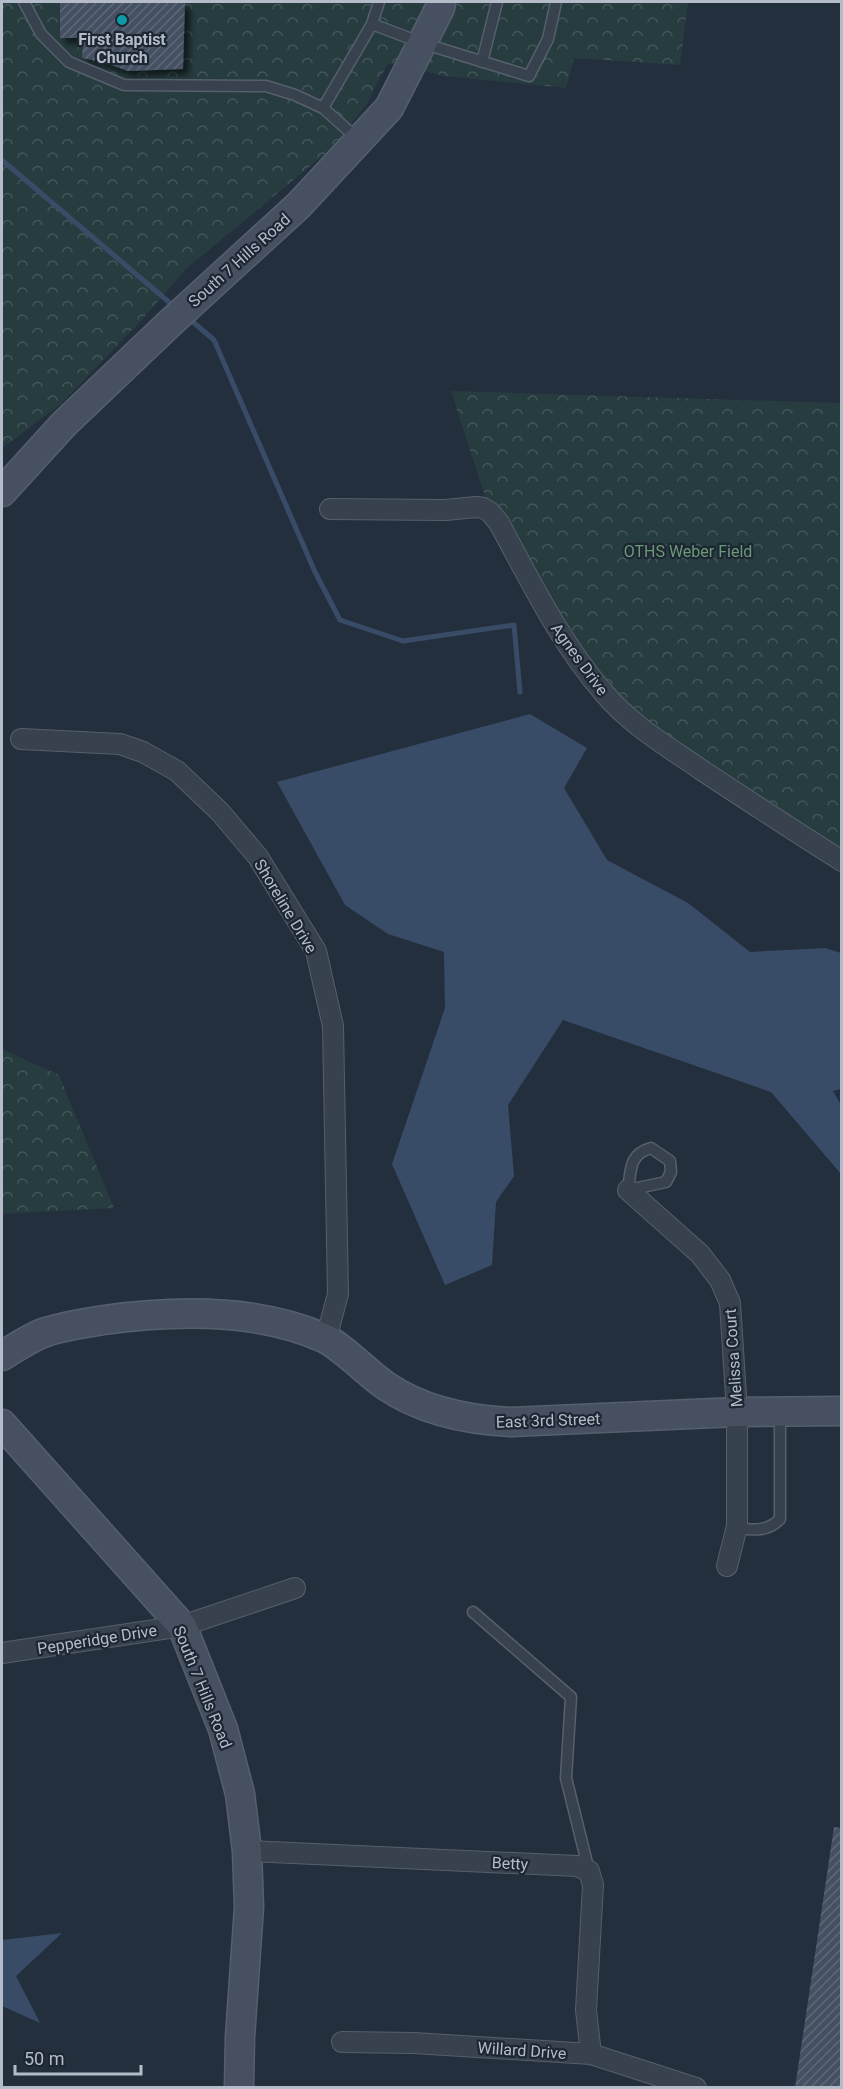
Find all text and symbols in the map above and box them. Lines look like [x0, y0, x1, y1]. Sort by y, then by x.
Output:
marker: First Baptist Church [115, 13, 129, 27]
place label: First Baptist Church [78, 30, 166, 67]
street label: South 7 Hills Road [185, 210, 294, 311]
park label: OTHS Weber Field [624, 542, 752, 561]
street label: Agnes Drive [547, 619, 612, 699]
street label: Shoreline Drive [250, 856, 321, 957]
street label: Melissa Court [721, 1308, 746, 1408]
street label: East 3rd Street [495, 1409, 601, 1432]
street label: Pepperidge Drive [36, 1621, 158, 1658]
street label: South 7 Hills Road [169, 1623, 236, 1751]
street label: Betty [491, 1853, 529, 1874]
scale bar [15, 2038, 141, 2076]
street label: Willard Drive [477, 2038, 567, 2063]
text: 50 m [24, 2048, 64, 2069]

